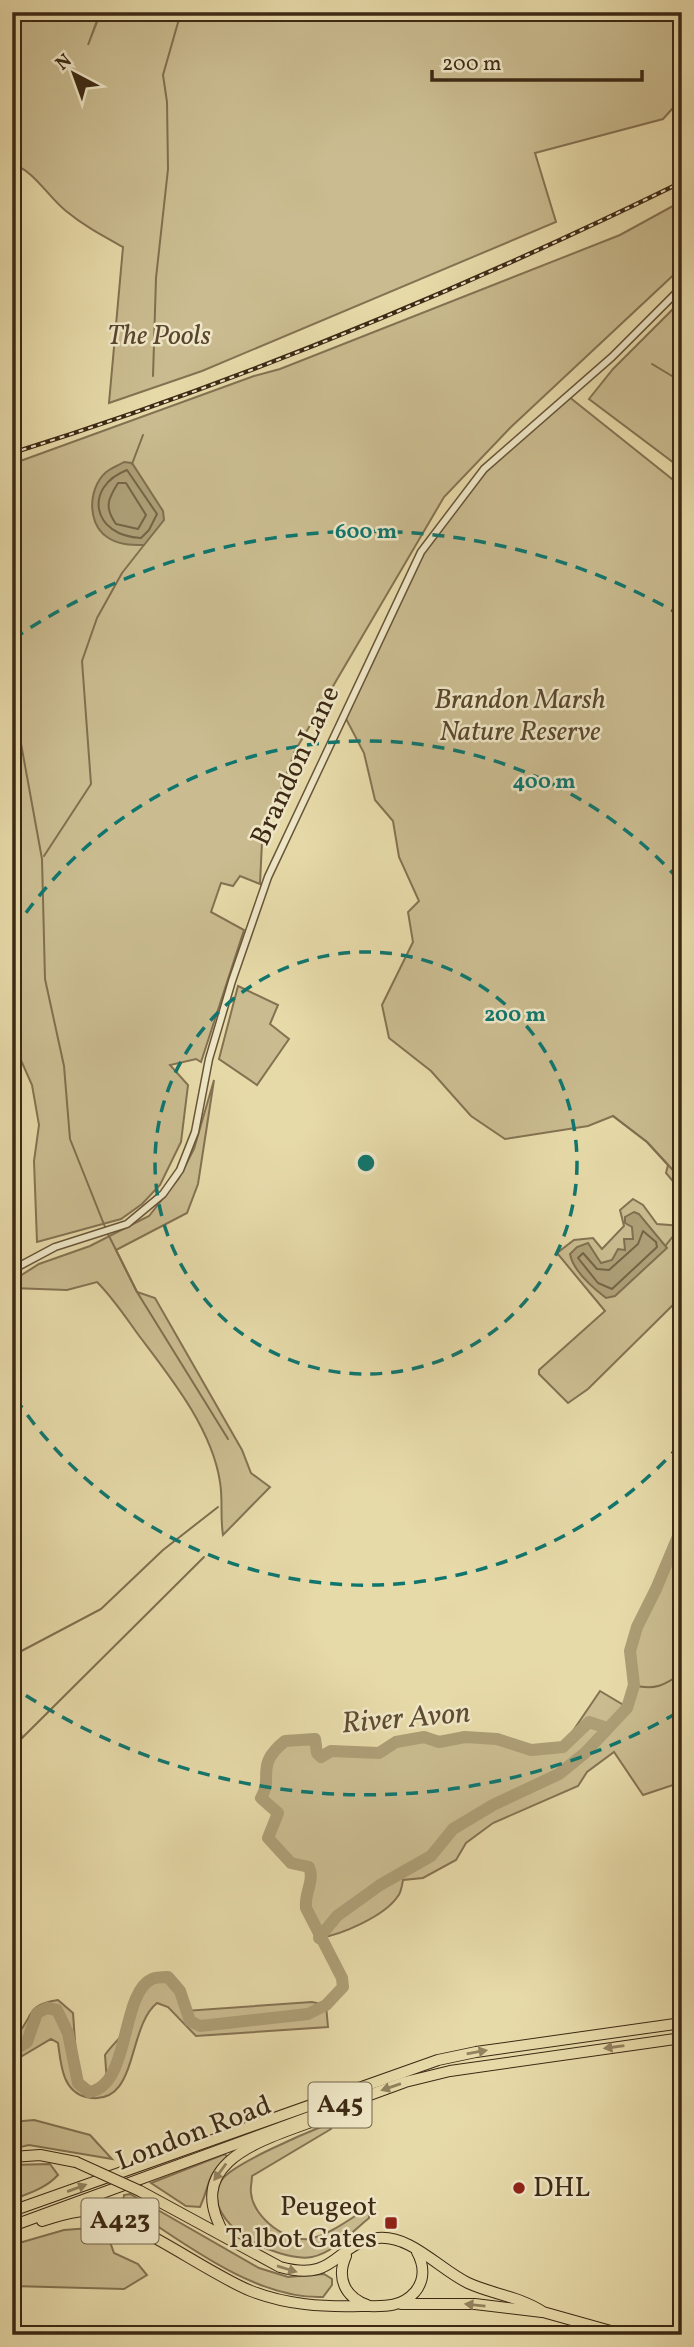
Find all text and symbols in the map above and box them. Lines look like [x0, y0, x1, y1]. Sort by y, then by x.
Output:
north arrow [38, 38, 108, 108]
scale bar [432, 38, 642, 82]
text: N [50, 48, 78, 77]
text: 200 m [442, 50, 502, 79]
park label: The Pools [107, 317, 211, 356]
text: 600 m [335, 518, 397, 547]
street label: Brandon Lane [242, 680, 350, 852]
park label: Brandon Marsh Nature Reserve [434, 681, 606, 752]
text: 400 m [513, 768, 575, 797]
text: 200 m [484, 1001, 546, 1030]
centre of rings [354, 1151, 378, 1175]
water label: River Avon [340, 1692, 472, 1746]
one-way arrow [603, 2042, 625, 2053]
one-way arrow [466, 2046, 488, 2057]
road number: A45 [308, 2082, 372, 2128]
one-way arrow [380, 2082, 401, 2093]
street label: London Road [111, 2086, 277, 2182]
one-way arrow [213, 2163, 227, 2181]
place label: DHL [533, 2169, 591, 2208]
marker: DHL [511, 2180, 527, 2196]
one-way arrow [66, 2182, 87, 2193]
place label: Peugeot Talbot Gates [226, 2188, 377, 2259]
road number: A423 [82, 2198, 158, 2244]
marker: Peugeot Talbot Gates [383, 2215, 399, 2231]
one-way arrow [276, 2264, 297, 2274]
one-way arrow [464, 2299, 486, 2310]

